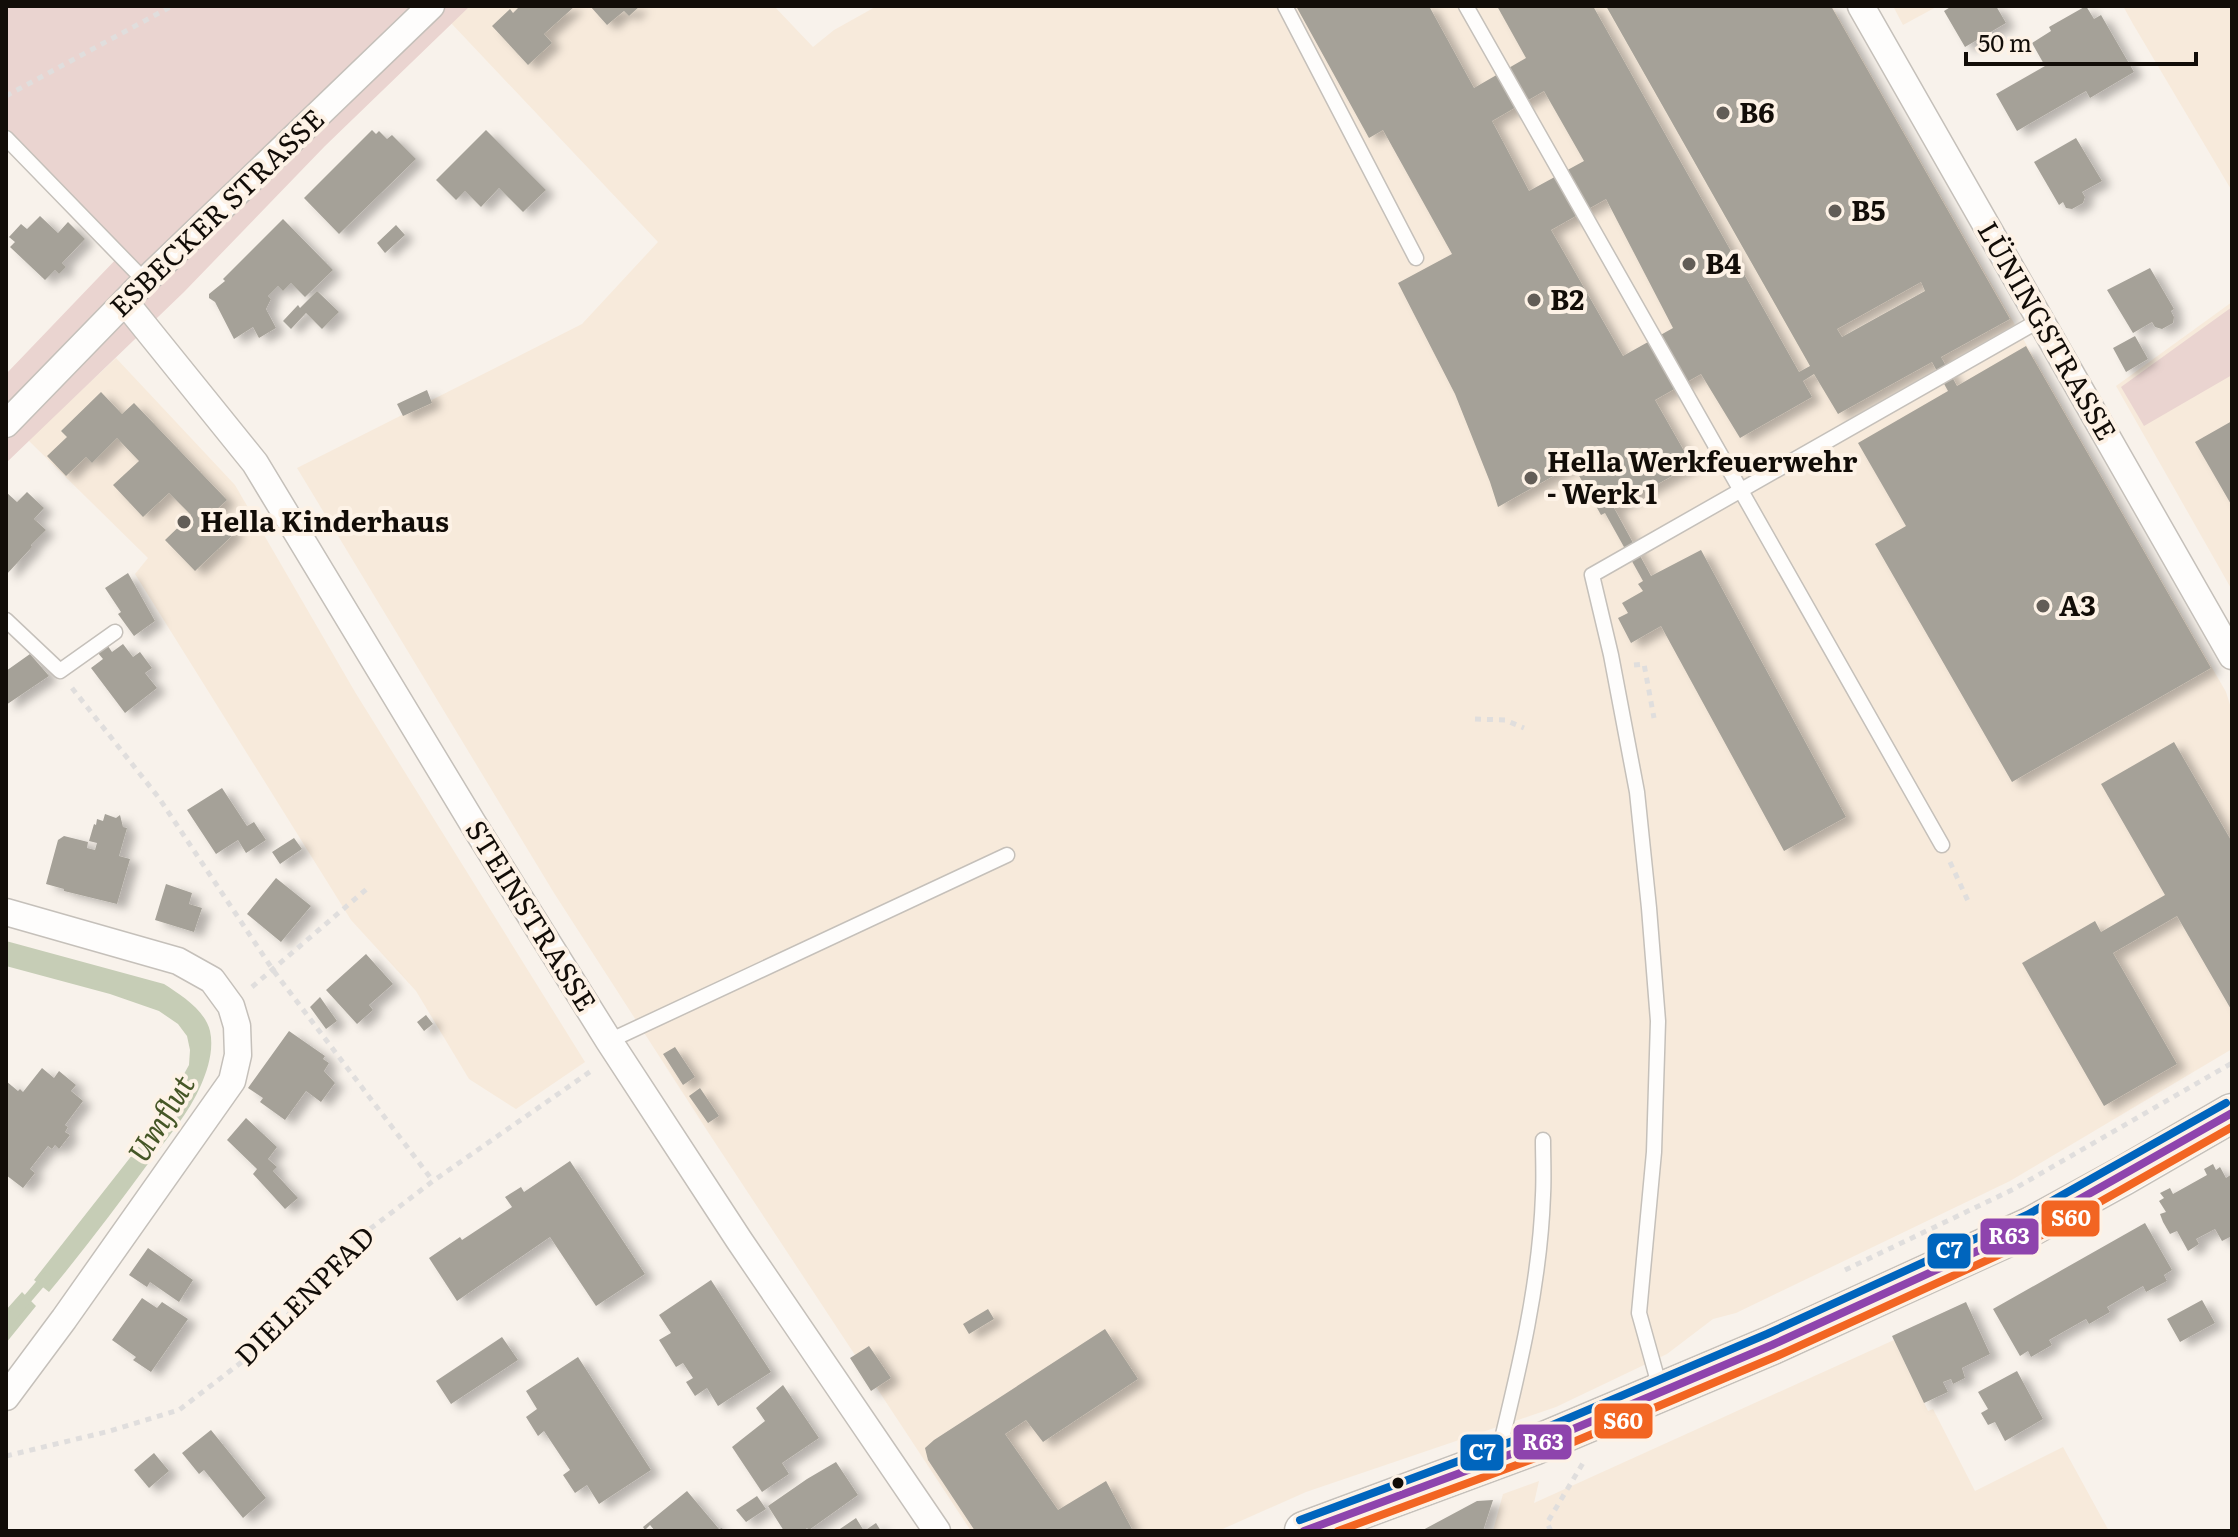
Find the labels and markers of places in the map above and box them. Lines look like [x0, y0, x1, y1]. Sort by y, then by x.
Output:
place label: B6 [1739, 90, 1775, 132]
marker: B6 [1714, 104, 1732, 122]
place label: B5 [1851, 188, 1886, 230]
marker: B5 [1826, 202, 1844, 220]
place label: B4 [1705, 241, 1741, 283]
marker: B4 [1680, 255, 1698, 273]
place label: B2 [1550, 277, 1584, 319]
marker: B2 [1525, 291, 1543, 309]
place label: Hella Werkfeuerwehr - Werk 1 [1547, 439, 1857, 513]
marker: Hella Werkfeuerwehr - Werk 1 [1522, 469, 1540, 487]
place label: Hella Kinderhaus [200, 499, 449, 541]
marker: Hella Kinderhaus [175, 513, 193, 531]
place label: A3 [2059, 583, 2096, 625]
marker: A3 [2034, 597, 2052, 615]
unlabelled marker [1390, 1475, 1406, 1491]

